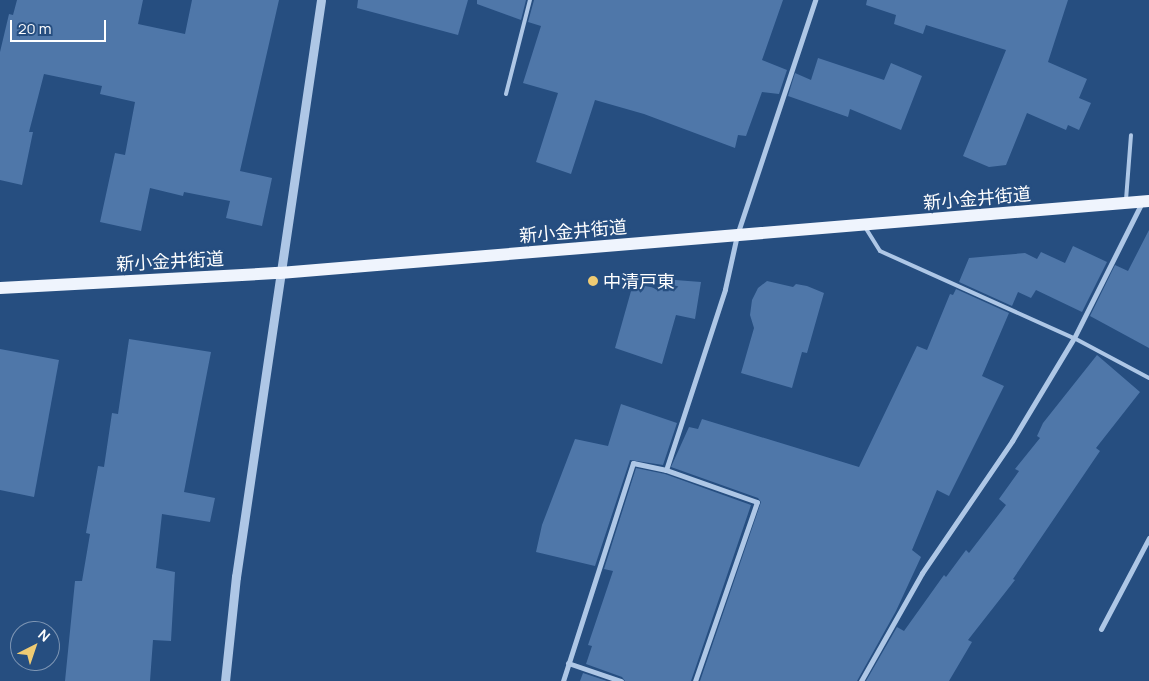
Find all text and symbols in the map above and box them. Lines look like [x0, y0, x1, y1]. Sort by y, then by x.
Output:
scale bar [12, 10, 109, 42]
text: 20 m [18, 18, 51, 39]
street label: 新小金井街道 [922, 183, 1032, 213]
street label: 新小金井街道 [518, 216, 628, 246]
street label: 新小金井街道 [116, 247, 224, 275]
place label: 中清戸東 [603, 270, 675, 292]
marker: 中清戸東 [587, 275, 599, 287]
north arrow [10, 621, 60, 671]
text: N [34, 625, 55, 646]

